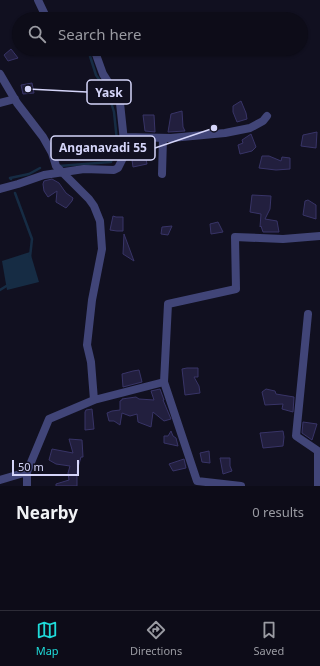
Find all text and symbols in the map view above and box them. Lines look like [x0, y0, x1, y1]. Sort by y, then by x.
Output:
search box [12, 12, 308, 56]
icon: search [26, 23, 48, 45]
text: Search here [58, 24, 141, 44]
callout: Yask [87, 80, 131, 104]
text: Yask [95, 84, 123, 101]
callout: Anganavadi 55 [51, 136, 155, 160]
text: Anganavadi 55 [59, 139, 147, 156]
scale bar [12, 458, 79, 477]
text: 50 m [18, 459, 44, 474]
text: Nearby [16, 501, 78, 524]
text: 0 results [252, 503, 304, 521]
tab: Map [36, 619, 59, 658]
tab: Directions [130, 619, 182, 658]
tab: Saved [254, 619, 284, 658]

